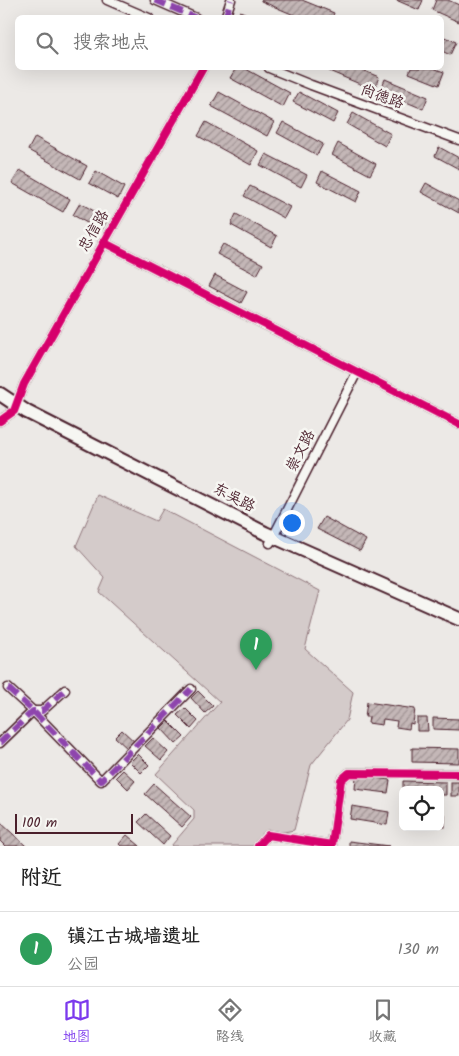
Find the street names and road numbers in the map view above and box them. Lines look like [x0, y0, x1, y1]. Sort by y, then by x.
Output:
street label: 尚德路 [357, 78, 407, 116]
street label: 忠信路 [72, 206, 116, 256]
street label: 崇文路 [280, 425, 322, 477]
street label: 东吴路 [208, 477, 260, 519]

